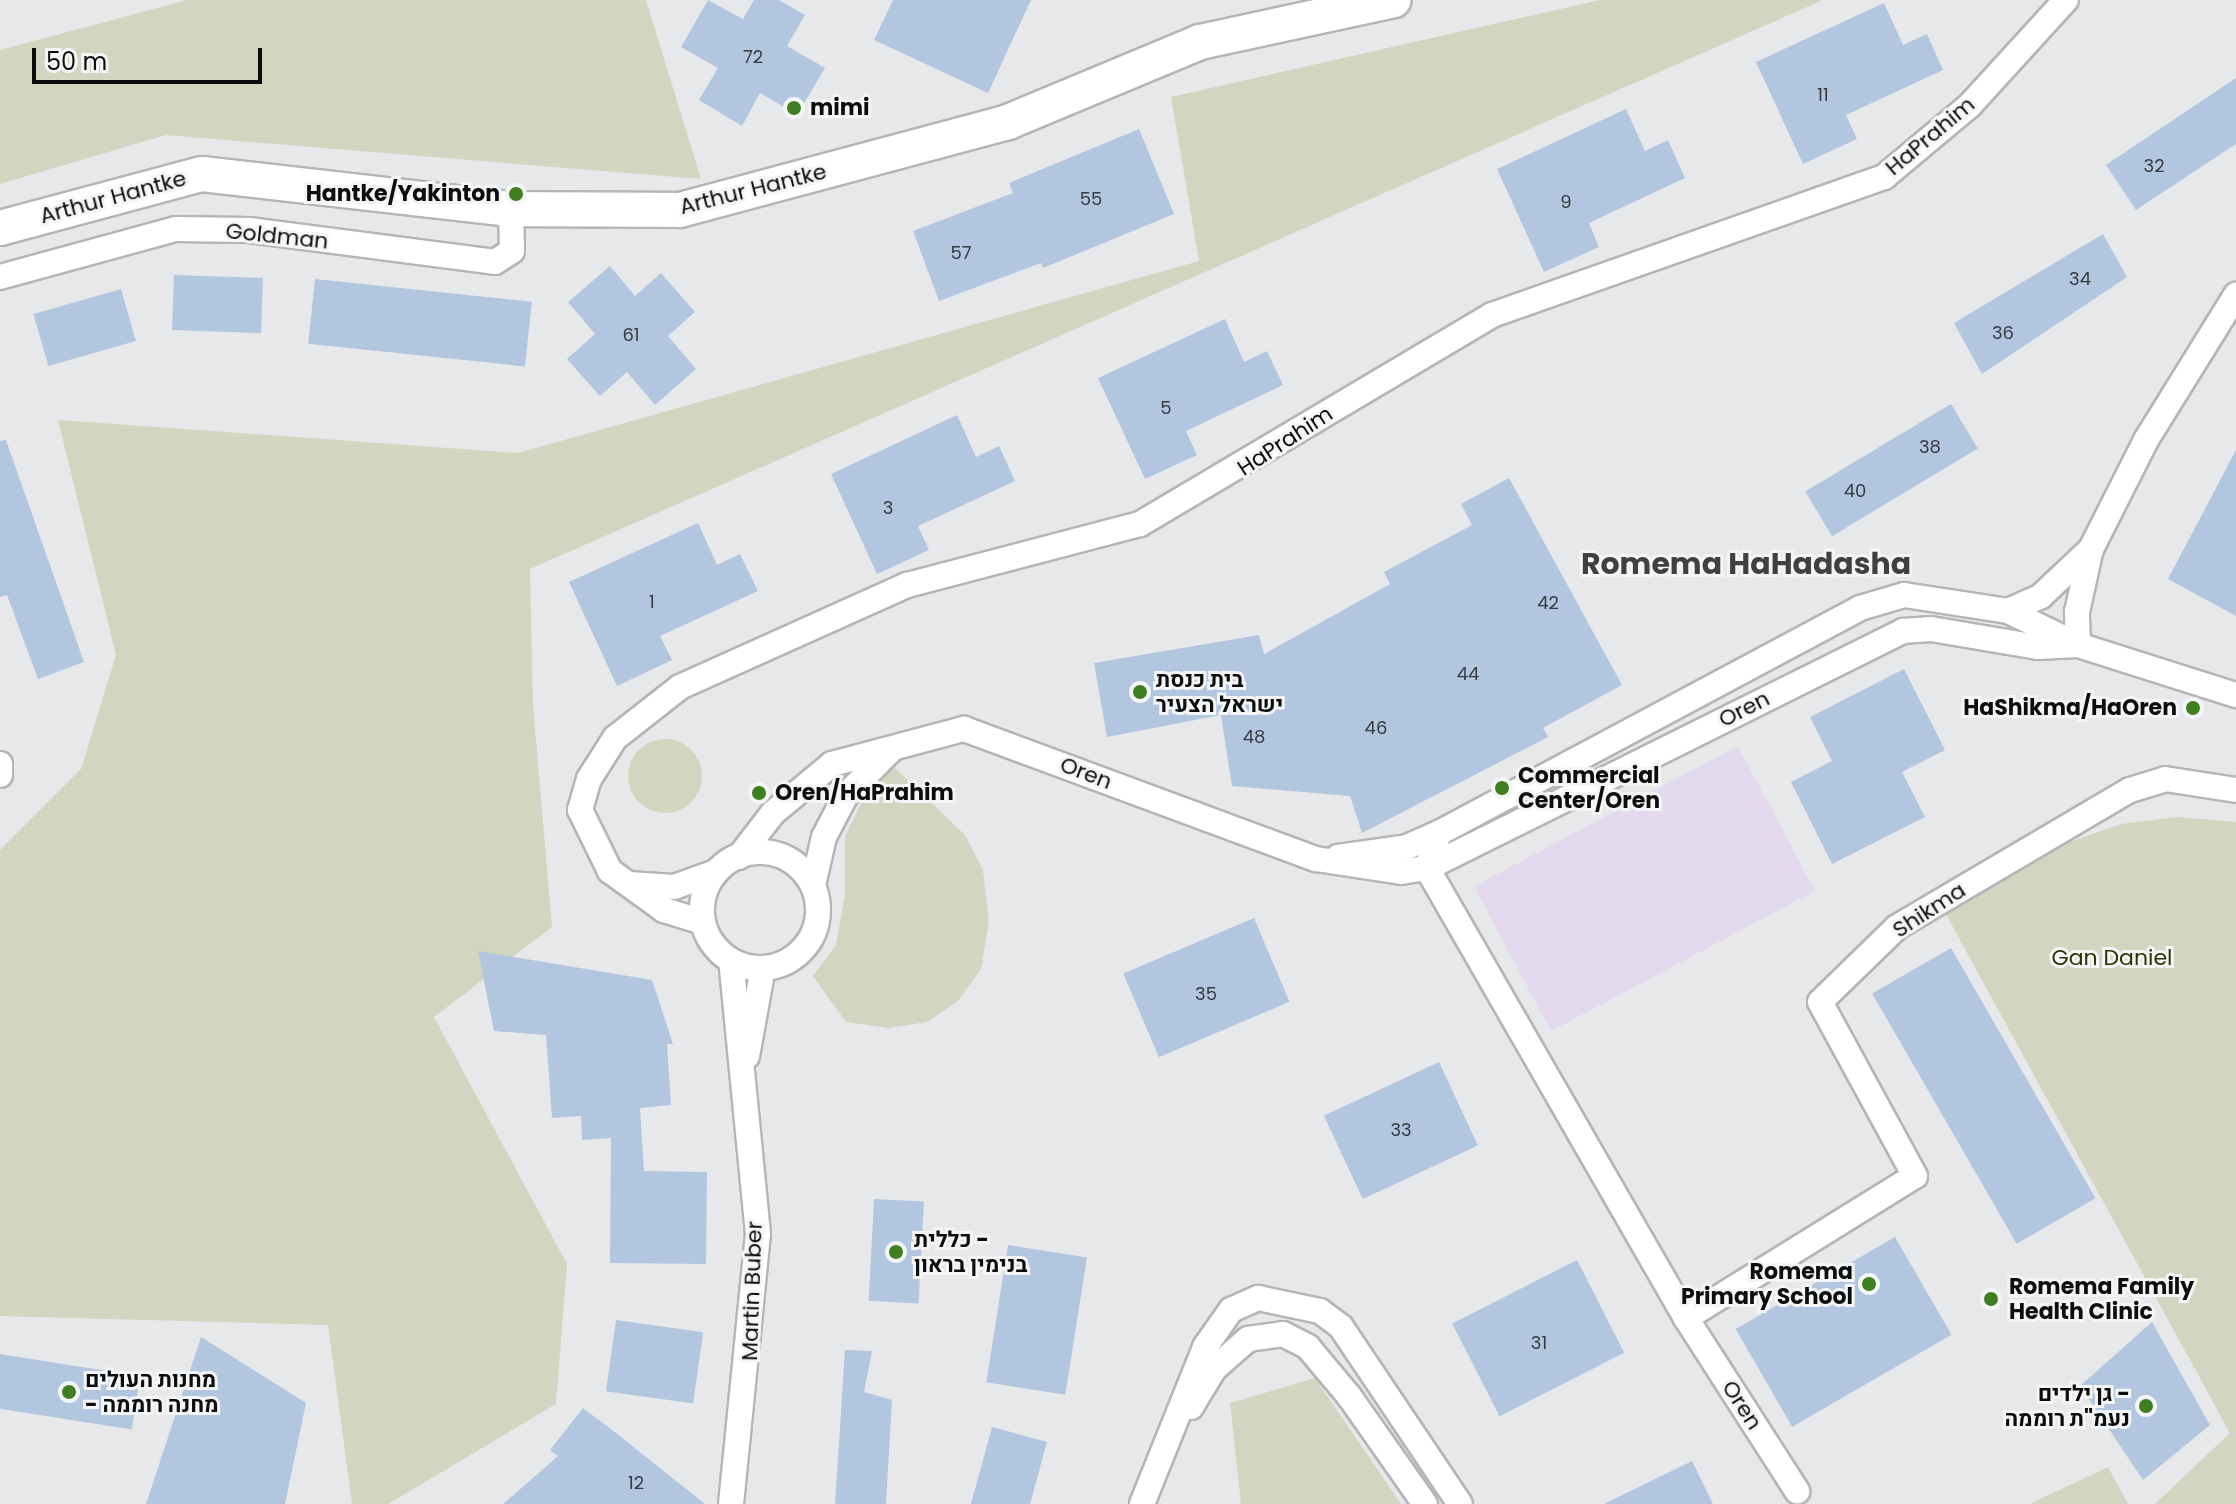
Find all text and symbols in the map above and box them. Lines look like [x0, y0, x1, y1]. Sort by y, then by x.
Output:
scale bar [36, 32, 266, 82]
text: 50 m [46, 45, 107, 78]
house number: 72 [743, 46, 763, 68]
house number: 11 [1817, 84, 1829, 106]
street label: HaPrahim [1880, 91, 1980, 181]
place label: mimi [810, 95, 870, 121]
marker: mimi [785, 99, 803, 117]
house number: 32 [2144, 155, 2164, 177]
street label: Arthur Hantke [677, 158, 829, 220]
street label: Arthur Hantke [37, 165, 189, 229]
place label: Hantke/Yakinton [306, 181, 500, 207]
marker: Hantke/Yakinton [507, 185, 525, 203]
house number: 55 [1080, 188, 1102, 210]
house number: 9 [1560, 191, 1572, 213]
street label: Goldman [224, 217, 330, 255]
house number: 57 [950, 242, 972, 264]
house number: 34 [2069, 268, 2091, 290]
house number: 36 [1992, 322, 2014, 344]
house number: 61 [622, 324, 640, 346]
house number: 5 [1160, 397, 1172, 419]
street label: HaPrahim [1232, 401, 1338, 481]
house number: 38 [1919, 436, 1941, 458]
house number: 40 [1844, 480, 1866, 502]
house number: 3 [883, 497, 893, 519]
district label: Romema HaHadasha [1581, 546, 1911, 582]
house number: 1 [649, 591, 655, 613]
house number: 42 [1537, 592, 1559, 614]
house number: 44 [1457, 663, 1479, 685]
place label: בית כנסת ישראל הצעיר [1156, 666, 1283, 718]
marker: בית כנסת ישראל הצעיר [1131, 683, 1149, 701]
street label: Oren [1714, 685, 1774, 733]
place label: HaShikma/HaOren [1963, 695, 2177, 721]
marker: HaShikma/HaOren [2184, 699, 2202, 717]
house number: 46 [1365, 717, 1387, 739]
house number: 48 [1243, 726, 1265, 748]
street label: Oren [1056, 751, 1116, 795]
place label: Commercial Center/Oren [1518, 762, 1660, 814]
marker: Commercial Center/Oren [1493, 779, 1511, 797]
place label: Oren/HaPrahim [775, 780, 954, 806]
marker: Oren/HaPrahim [750, 784, 768, 802]
street label: Shikma [1888, 877, 1970, 943]
park label: Gan Daniel [2052, 945, 2172, 971]
house number: 35 [1195, 983, 1217, 1005]
house number: 33 [1390, 1119, 1412, 1141]
street label: Martin Buber [736, 1221, 768, 1361]
place label: כללית - בנימין בראון [914, 1226, 1027, 1278]
marker: כללית - בנימין בראון [885, 1241, 907, 1263]
place label: Romema Primary School [1681, 1258, 1853, 1310]
place label: Romema Family Health Clinic [2009, 1273, 2194, 1324]
marker: Romema Primary School [1860, 1275, 1878, 1293]
marker: Romema Family Health Clinic [1980, 1288, 2002, 1310]
house number: 31 [1531, 1332, 1547, 1354]
place label: מחנות העולים - מחנה רוממה [85, 1366, 219, 1418]
street label: Oren [1716, 1375, 1768, 1435]
place label: גן ילדים - נעמ"ת רוממה [2004, 1380, 2130, 1432]
marker: מחנות העולים - מחנה רוממה [60, 1383, 78, 1401]
marker: גן ילדים - נעמ"ת רוממה [2137, 1397, 2155, 1415]
house number: 12 [628, 1472, 644, 1494]

